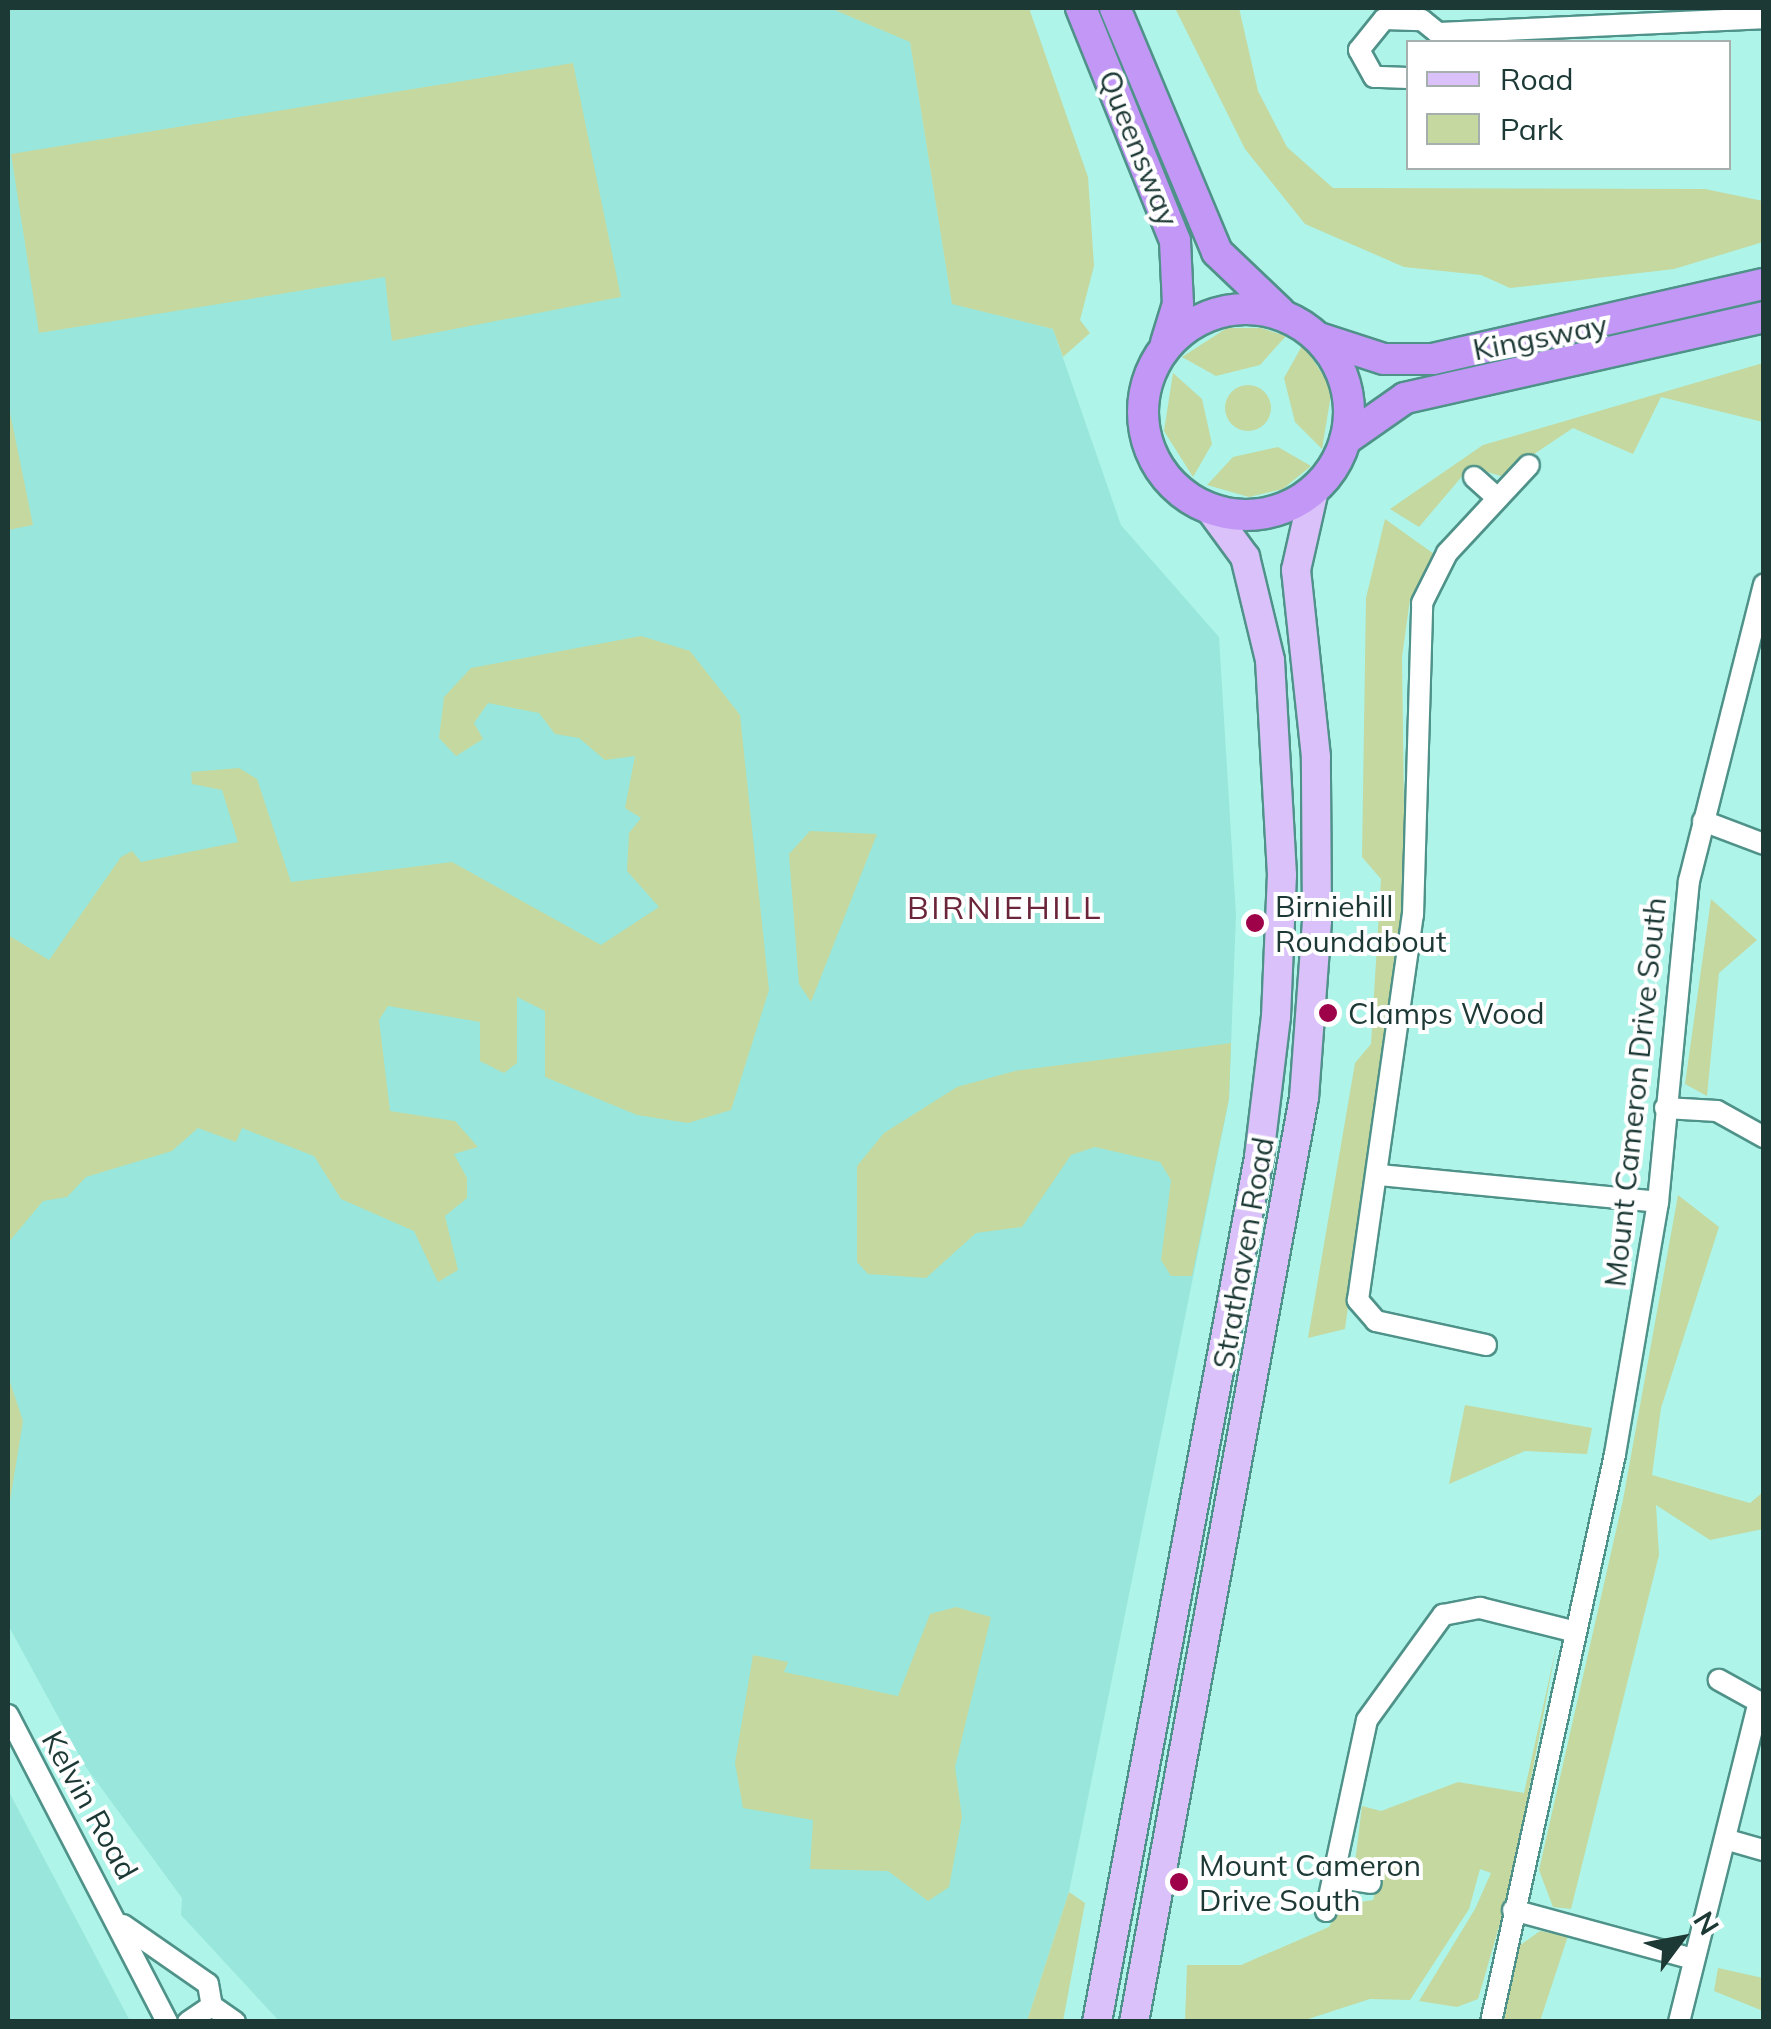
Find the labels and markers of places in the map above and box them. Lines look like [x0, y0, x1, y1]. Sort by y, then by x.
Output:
place label: Birniehill Roundabout [1275, 888, 1446, 958]
marker: Birniehill Roundabout [1244, 912, 1266, 934]
place label: Clamps Wood [1348, 995, 1545, 1031]
marker: Clamps Wood [1317, 1002, 1339, 1024]
place label: Mount Cameron Drive South [1199, 1847, 1421, 1918]
marker: Mount Cameron Drive South [1168, 1871, 1190, 1893]

